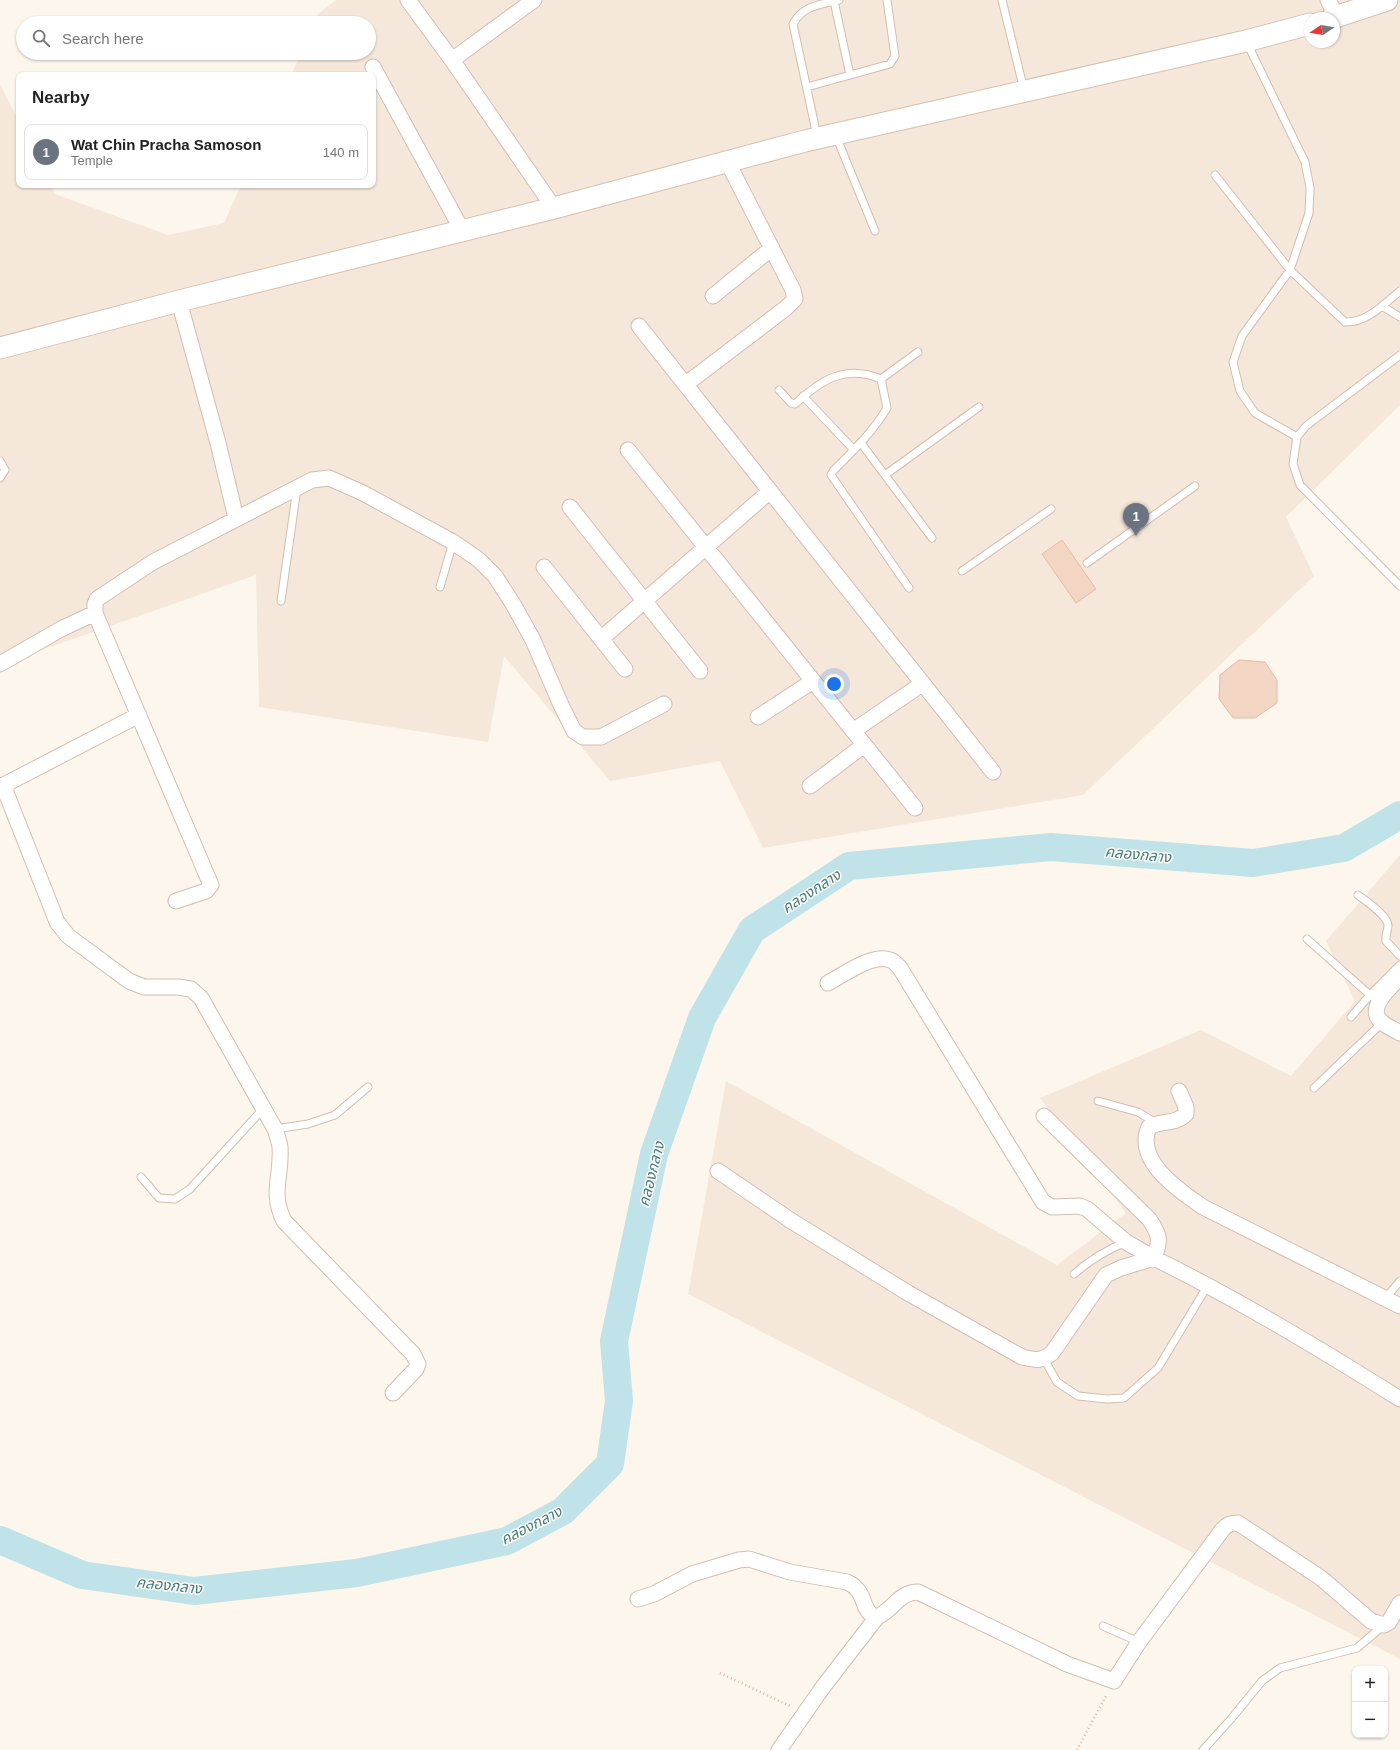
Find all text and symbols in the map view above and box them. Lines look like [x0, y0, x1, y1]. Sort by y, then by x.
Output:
north arrow [1304, 12, 1340, 48]
search box [16, 16, 376, 60]
icon: search [30, 27, 52, 49]
text: Search here [62, 30, 144, 47]
text: Nearby [32, 88, 90, 107]
text: Wat Chin Pracha Samoson [71, 136, 261, 153]
text: 1 [42, 145, 50, 160]
text: 140 m [323, 145, 359, 160]
text: Temple [71, 153, 113, 168]
pin: 1 [1123, 503, 1149, 536]
your location [824, 674, 844, 694]
water label: คลองกลาง [1104, 843, 1173, 865]
water label: คลองกลาง [779, 865, 844, 916]
water label: คลองกลาง [635, 1139, 667, 1208]
water label: คลองกลาง [498, 1502, 565, 1548]
water label: คลองกลาง [135, 1573, 204, 1597]
map controls [1352, 1666, 1388, 1738]
button: + [1352, 1666, 1388, 1702]
button: − [1352, 1702, 1388, 1738]

